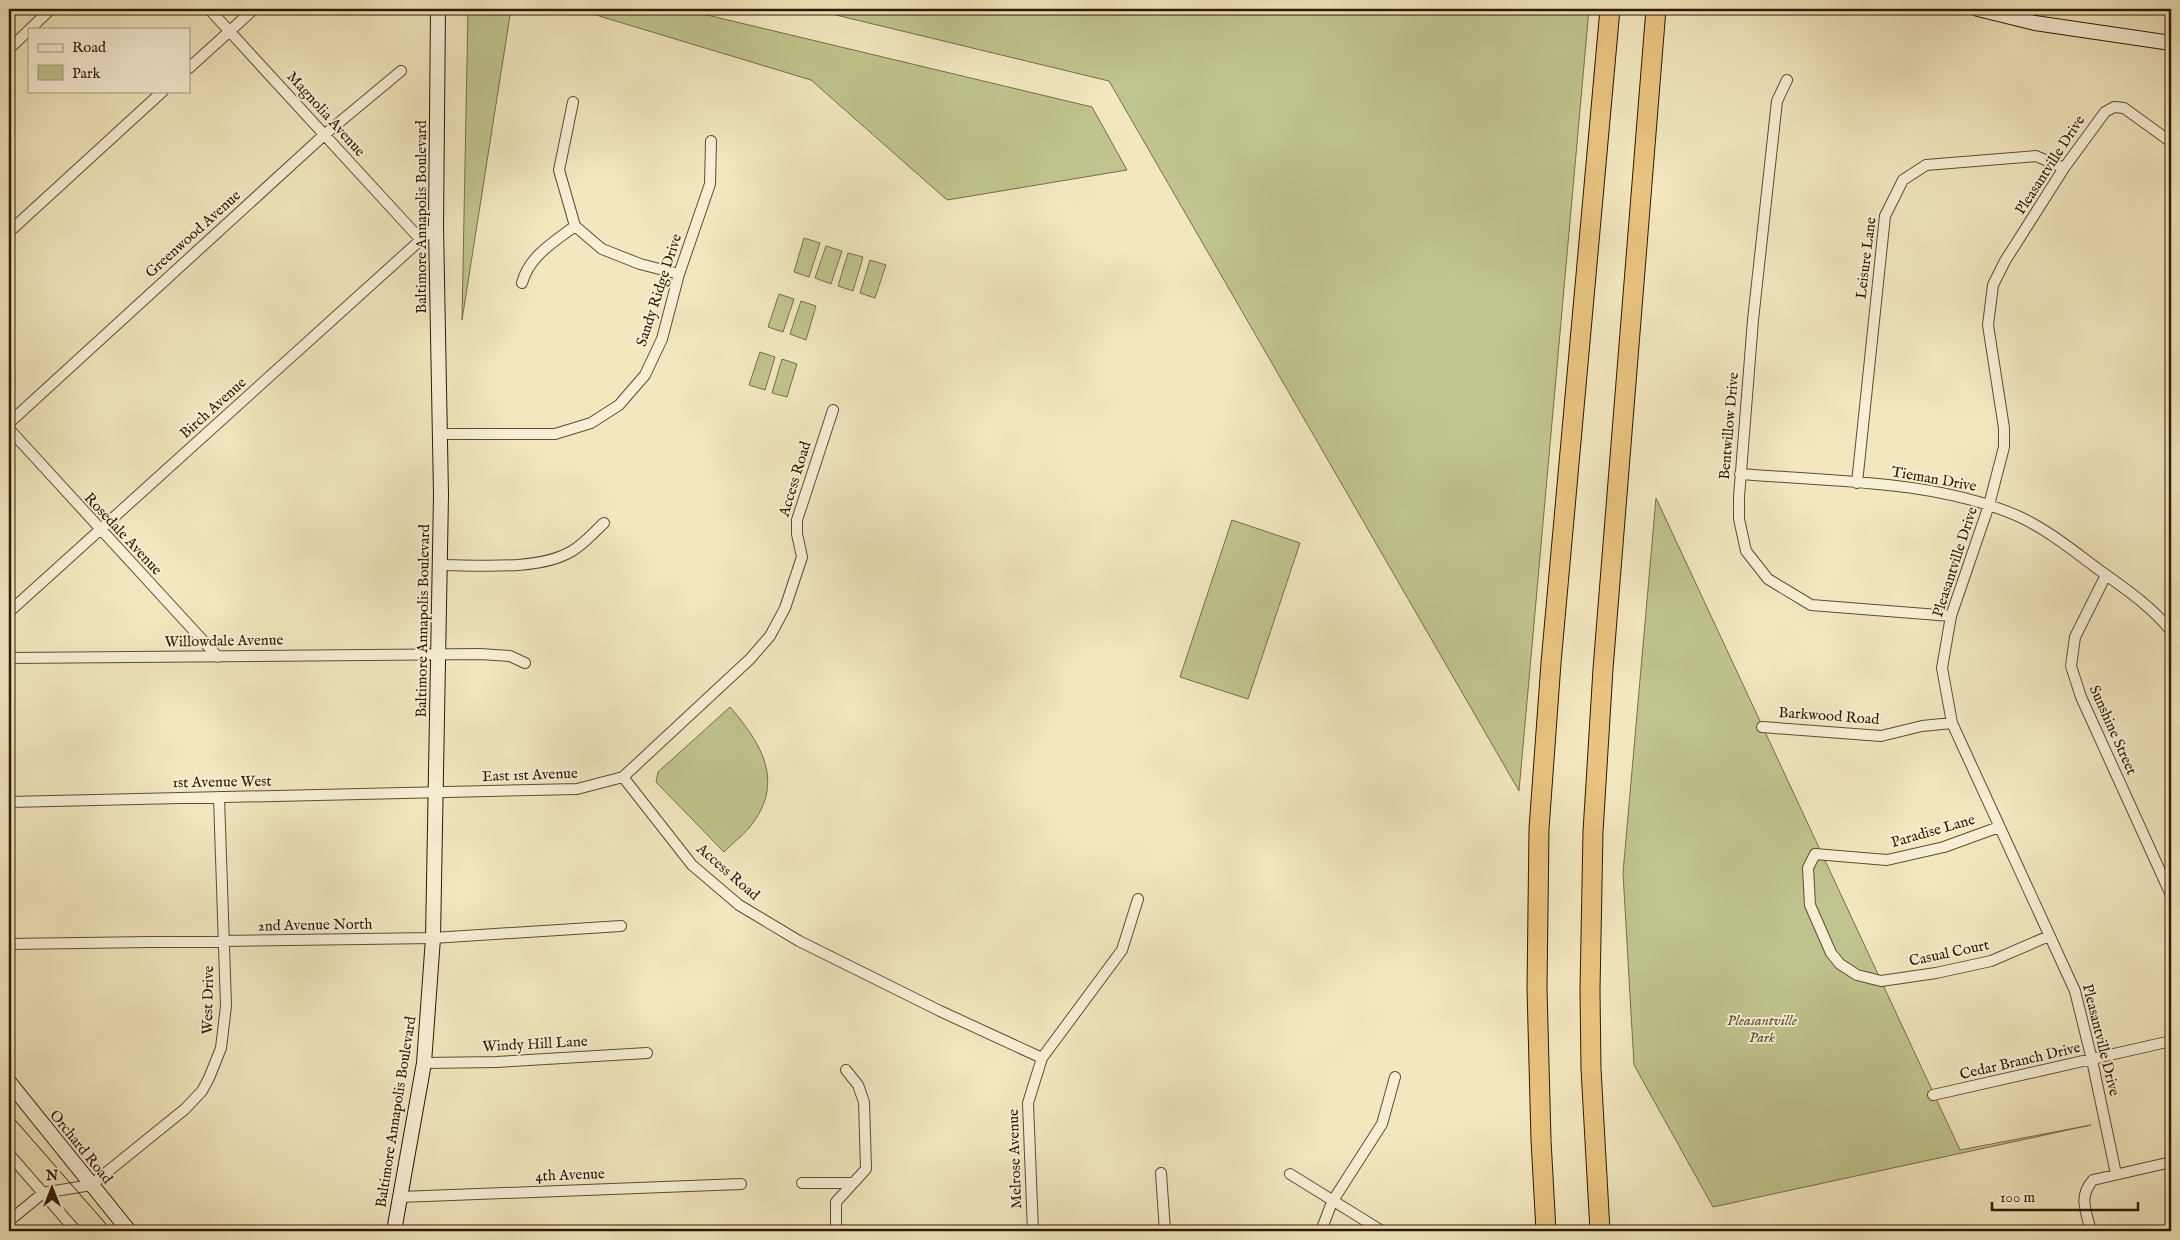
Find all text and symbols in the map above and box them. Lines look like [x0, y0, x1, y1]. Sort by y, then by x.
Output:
legend [28, 28, 190, 92]
text: Road [72, 38, 107, 57]
text: Park [72, 64, 102, 83]
street label: Magnolia Avenue [283, 67, 369, 161]
street label: Pleasantville Drive [2011, 112, 2089, 218]
street label: Baltimore Annapolis Boulevard [412, 119, 431, 314]
street label: Greenwood Avenue [141, 186, 245, 282]
street label: Leisure Lane [1852, 216, 1880, 300]
street label: Sandy Ridge Drive [632, 231, 686, 349]
street label: Bentwillow Drive [1715, 371, 1743, 481]
street label: Birch Avenue [176, 373, 250, 443]
street label: Access Road [774, 438, 816, 520]
street label: Tieman Drive [1890, 462, 1978, 496]
street label: Rosedale Avenue [80, 489, 166, 579]
street label: Pleasantville Drive [1928, 504, 1982, 620]
street label: Baltimore Annapolis Boulevard [412, 523, 434, 718]
street label: Willowdale Avenue [165, 630, 284, 652]
street label: Sunshine Street [2085, 682, 2141, 778]
street label: Barkwood Road [1778, 703, 1881, 729]
street label: East 1st Avenue [482, 764, 578, 786]
street label: 1st Avenue West [172, 772, 272, 792]
street label: Paradise Lane [1889, 810, 1977, 852]
street label: Access Road [692, 839, 764, 905]
street label: 2nd Avenue North [258, 915, 372, 935]
street label: Casual Court [1907, 935, 1991, 971]
street label: West Drive [198, 965, 218, 1035]
street label: Pleasantville Drive [2078, 982, 2124, 1098]
park label: Pleasantville Park [1727, 1011, 1797, 1047]
street label: Baltimore Annapolis Boulevard [371, 1014, 421, 1209]
street label: Windy Hill Lane [482, 1032, 588, 1056]
street label: Cedar Branch Drive [1958, 1038, 2082, 1084]
street label: Orchard Road [45, 1106, 117, 1189]
street label: Melrose Avenue [1004, 1109, 1026, 1209]
north arrow [28, 1162, 78, 1212]
street label: 4th Avenue [535, 1164, 605, 1186]
text: N [45, 1167, 58, 1185]
scale bar [1992, 1180, 2139, 1212]
text: 100 m [2000, 1188, 2036, 1207]

